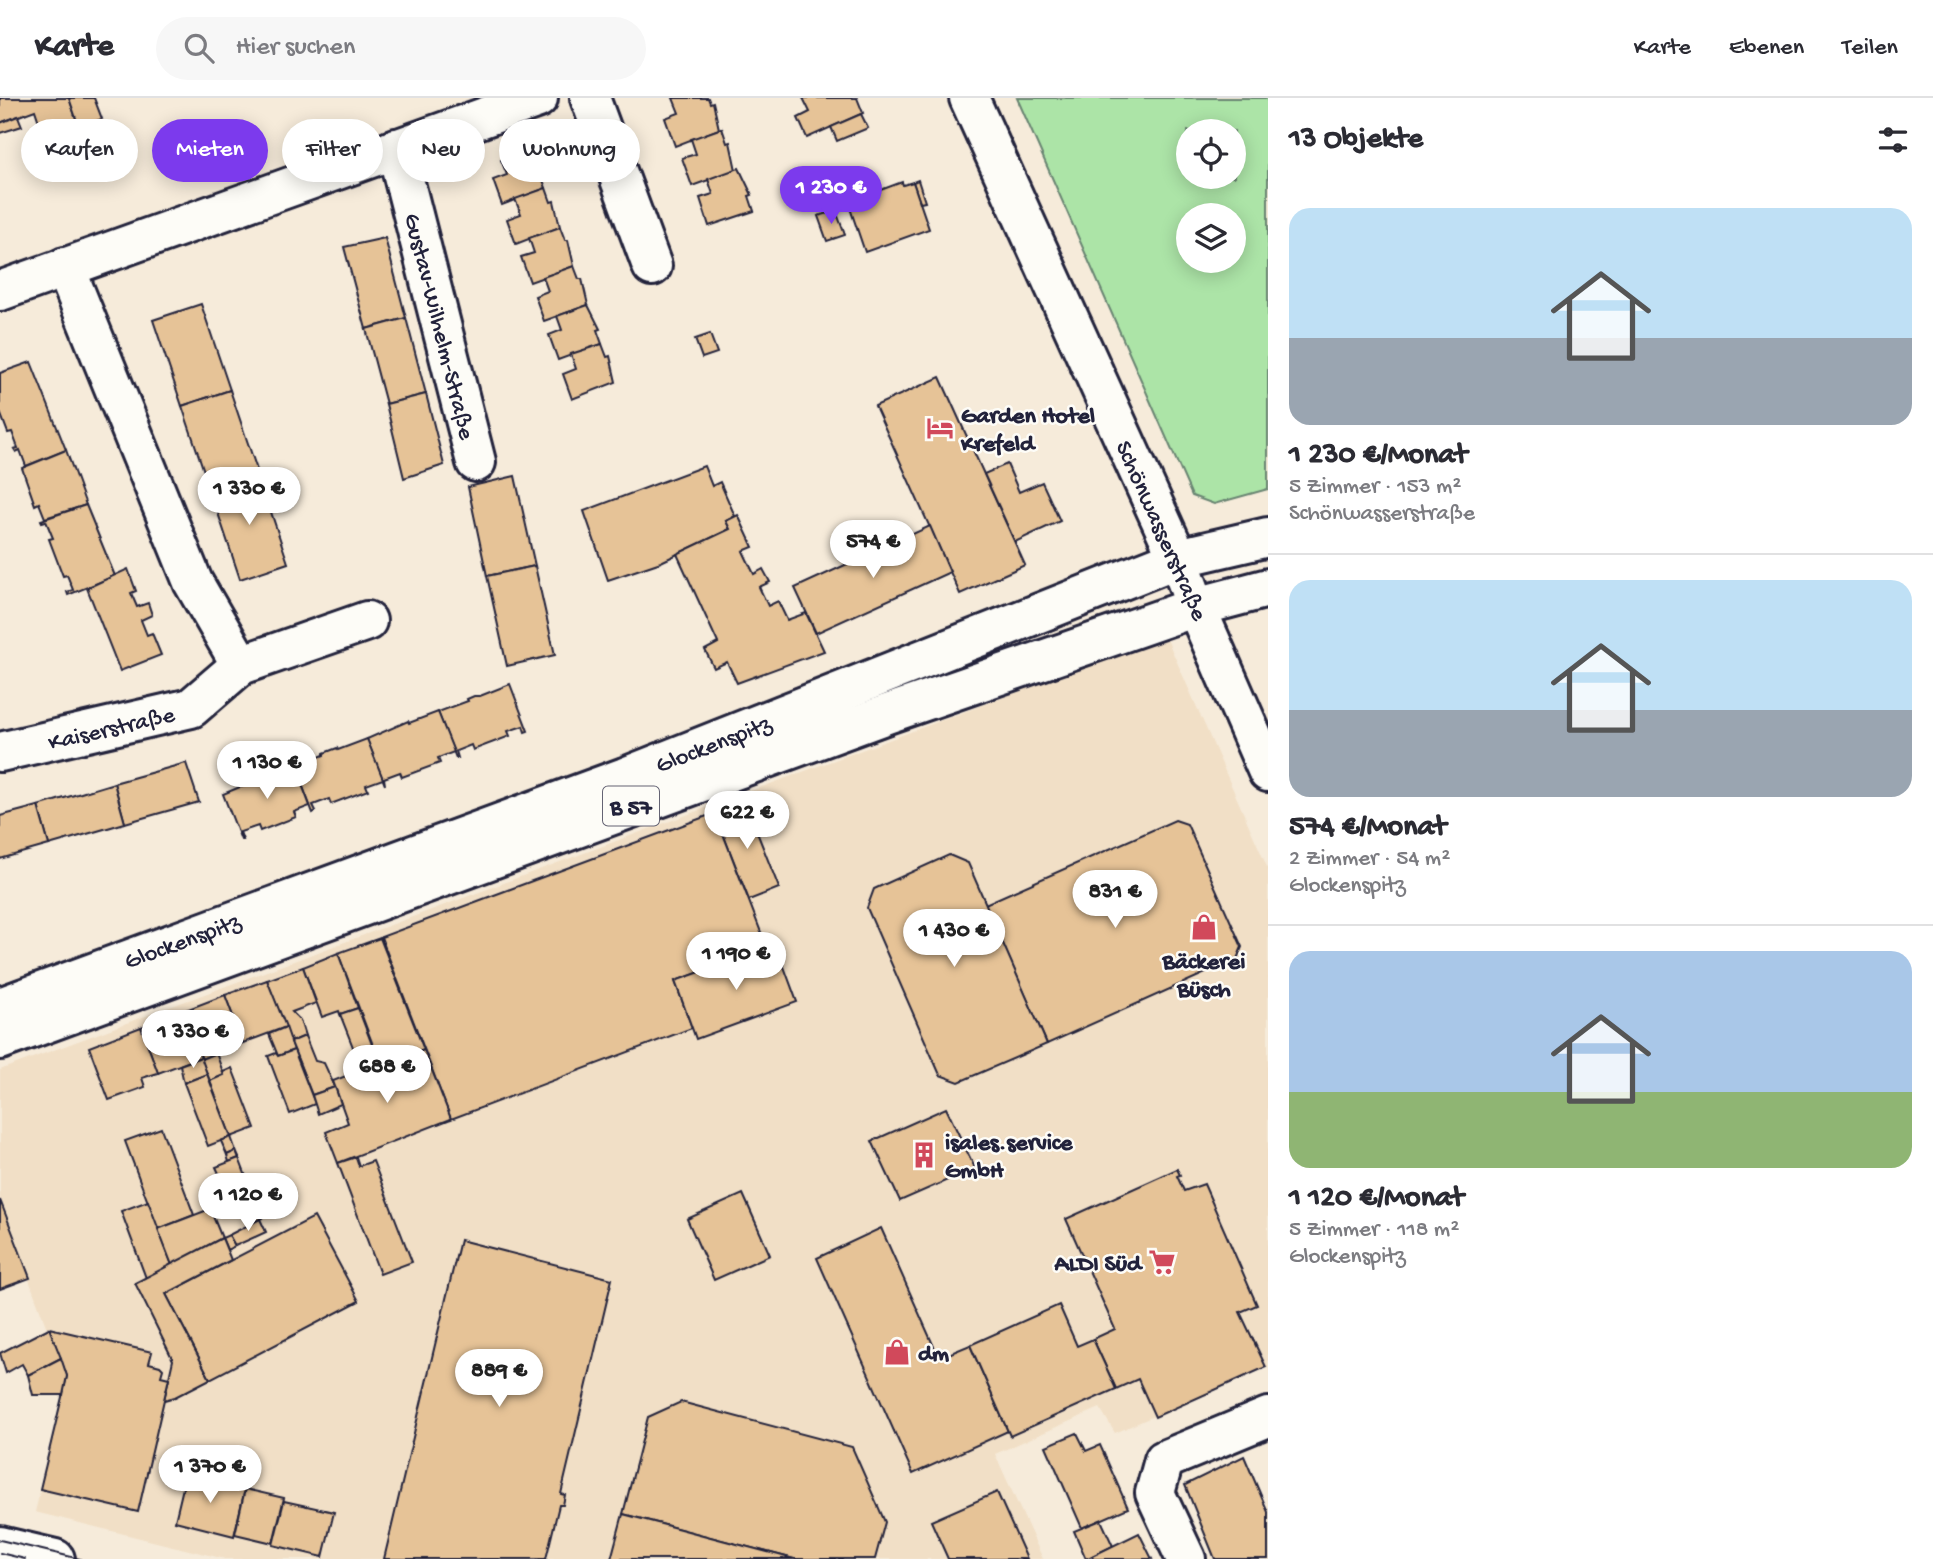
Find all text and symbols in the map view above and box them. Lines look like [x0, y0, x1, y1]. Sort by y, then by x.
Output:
search box [156, 17, 646, 80]
text: Karte [35, 29, 114, 67]
icon: search [180, 29, 218, 67]
text: Hier suchen [236, 33, 355, 64]
text: Karte [1634, 34, 1691, 63]
text: Ebenen [1729, 34, 1804, 63]
text: Teilen [1842, 34, 1898, 63]
chip: Kaufen [21, 119, 138, 182]
chip: Mieten [152, 119, 268, 182]
chip: Filter [282, 119, 383, 182]
chip: Neu [397, 119, 485, 182]
chip: Wohnung [499, 119, 640, 182]
map controls [1176, 119, 1246, 273]
button: locate [1176, 119, 1246, 189]
icon: filters [1874, 121, 1912, 159]
text: 13 Objekte [1289, 123, 1423, 158]
pin: 1 230 € [766, 166, 896, 226]
text: 1 230 € [796, 175, 866, 202]
button: layers [1176, 203, 1246, 273]
street label: Gustav-Wilhelm-Straße [395, 211, 480, 444]
icon: home [1538, 253, 1664, 379]
place label: Garden Hotel Krefeld [960, 403, 1095, 460]
hotel icon: Garden Hotel Krefeld [925, 413, 955, 443]
street label: Schönwasserstraße [1107, 437, 1213, 626]
text: 1 230 €/Monat [1289, 439, 1467, 474]
pin: 1 330 € [184, 468, 314, 527]
text: 5 Zimmer · 153 m² [1289, 474, 1461, 501]
text: 1 330 € [214, 476, 284, 503]
text: Schönwasserstraße [1289, 501, 1475, 528]
pin: 574 € [824, 520, 922, 580]
text: 574 € [846, 529, 900, 556]
icon: home [1538, 625, 1664, 751]
street label: Kaiserstraße [46, 702, 178, 759]
street label: Glockenspitz [652, 710, 778, 782]
pin: 1 130 € [202, 742, 332, 801]
text: 1 130 € [233, 750, 301, 777]
road number: B 57 [603, 786, 659, 826]
pin: 622 € [698, 792, 796, 851]
text: 622 € [720, 800, 774, 827]
text: 574 €/Monat [1289, 811, 1446, 846]
text: 2 Zimmer · 54 m² [1289, 846, 1450, 873]
pin: 831 € [1066, 870, 1164, 930]
text: Glockenspitz [1289, 873, 1406, 900]
text: 831 € [1089, 879, 1141, 906]
street label: Glockenspitz [121, 908, 247, 978]
pin: 1 430 € [889, 910, 1019, 969]
shop icon: Bäckerei Büsch [1189, 912, 1219, 942]
text: 1 430 € [919, 918, 989, 945]
pin: 1 190 € [671, 932, 801, 992]
text: 1 190 € [702, 941, 770, 968]
place label: Bäckerei Büsch [1162, 949, 1245, 1006]
icon: home [1538, 996, 1664, 1122]
pin: 1 330 € [128, 1010, 258, 1070]
text: 1 330 € [158, 1019, 228, 1046]
pin: 688 € [338, 1046, 436, 1105]
text: 688 € [359, 1054, 415, 1081]
place label: isales.service GmbH [945, 1130, 1074, 1187]
building icon: isales.service GmbH [909, 1140, 939, 1170]
pin: 1 120 € [183, 1174, 313, 1233]
text: 1 120 € [214, 1182, 282, 1209]
text: 1 120 €/Monat [1289, 1182, 1464, 1217]
text: 5 Zimmer · 118 m² [1289, 1217, 1459, 1244]
text: Glockenspitz [1289, 1244, 1406, 1271]
supermarket icon: ALDI Süd [1147, 1247, 1177, 1277]
place label: ALDI Süd [1054, 1251, 1144, 1280]
shop icon: dm [882, 1337, 912, 1367]
place label: dm [918, 1341, 949, 1370]
pin: 889 € [450, 1350, 548, 1409]
text: 889 € [471, 1358, 527, 1385]
pin: 1 370 € [145, 1446, 275, 1505]
text: 1 370 € [175, 1454, 245, 1481]

